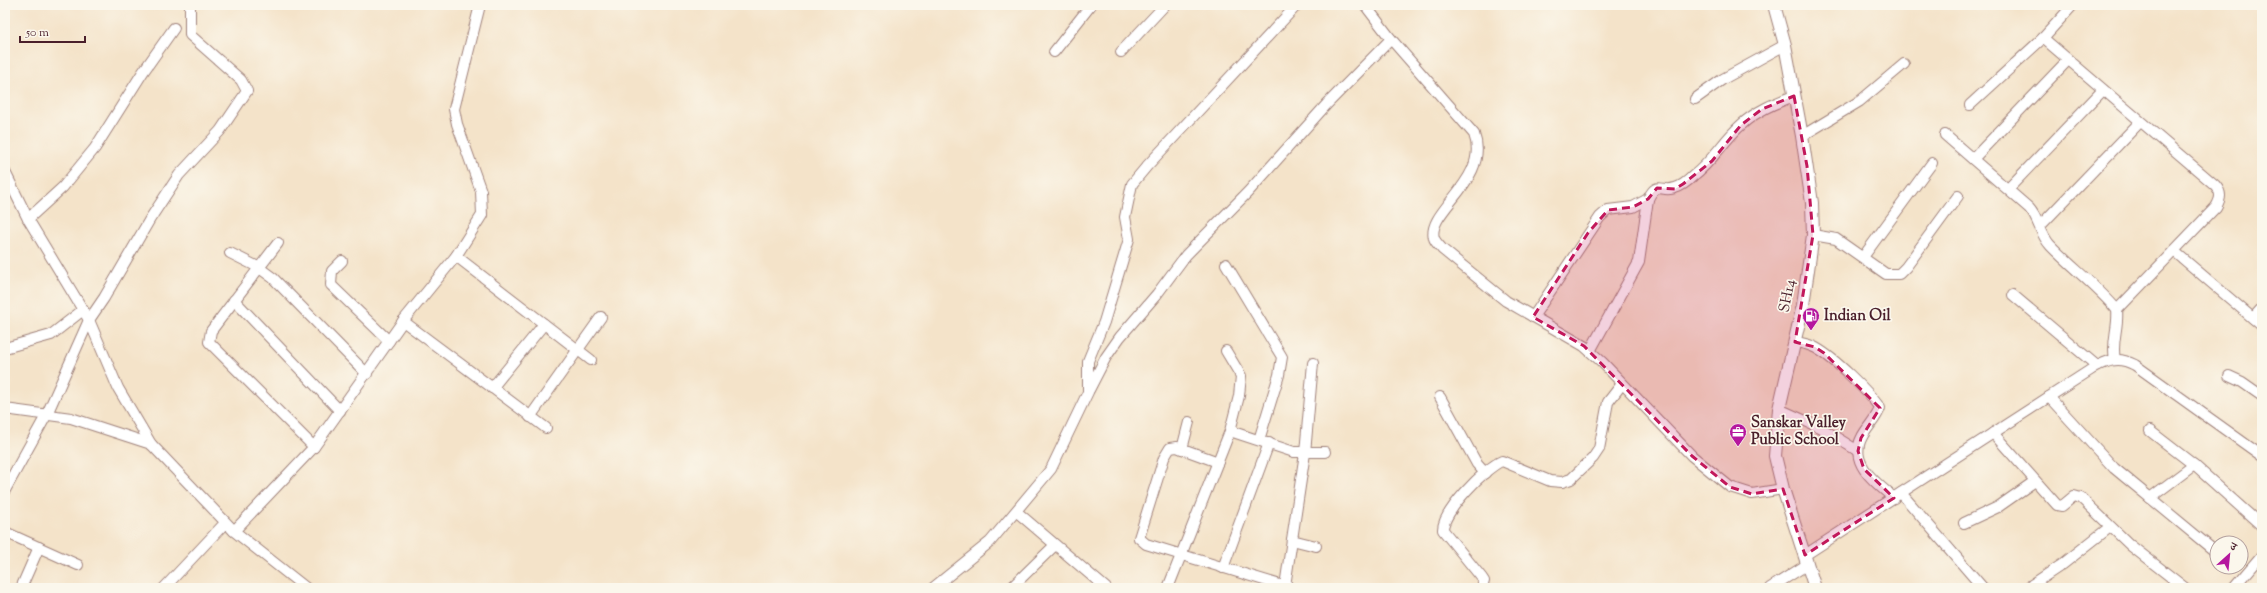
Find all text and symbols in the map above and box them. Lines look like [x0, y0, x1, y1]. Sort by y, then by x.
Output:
scale bar [20, 18, 85, 44]
text: 50 m [25, 24, 49, 42]
street label: SH14 [1774, 277, 1802, 314]
fuel station icon: Indian Oil [1801, 306, 1821, 331]
place label: Indian Oil [1824, 306, 1891, 327]
place label: Sanskar Valley Public School [1751, 413, 1846, 451]
office icon: Sanskar Valley Public School [1728, 422, 1748, 447]
north arrow [2209, 535, 2249, 575]
text: उ [2226, 538, 2240, 556]

